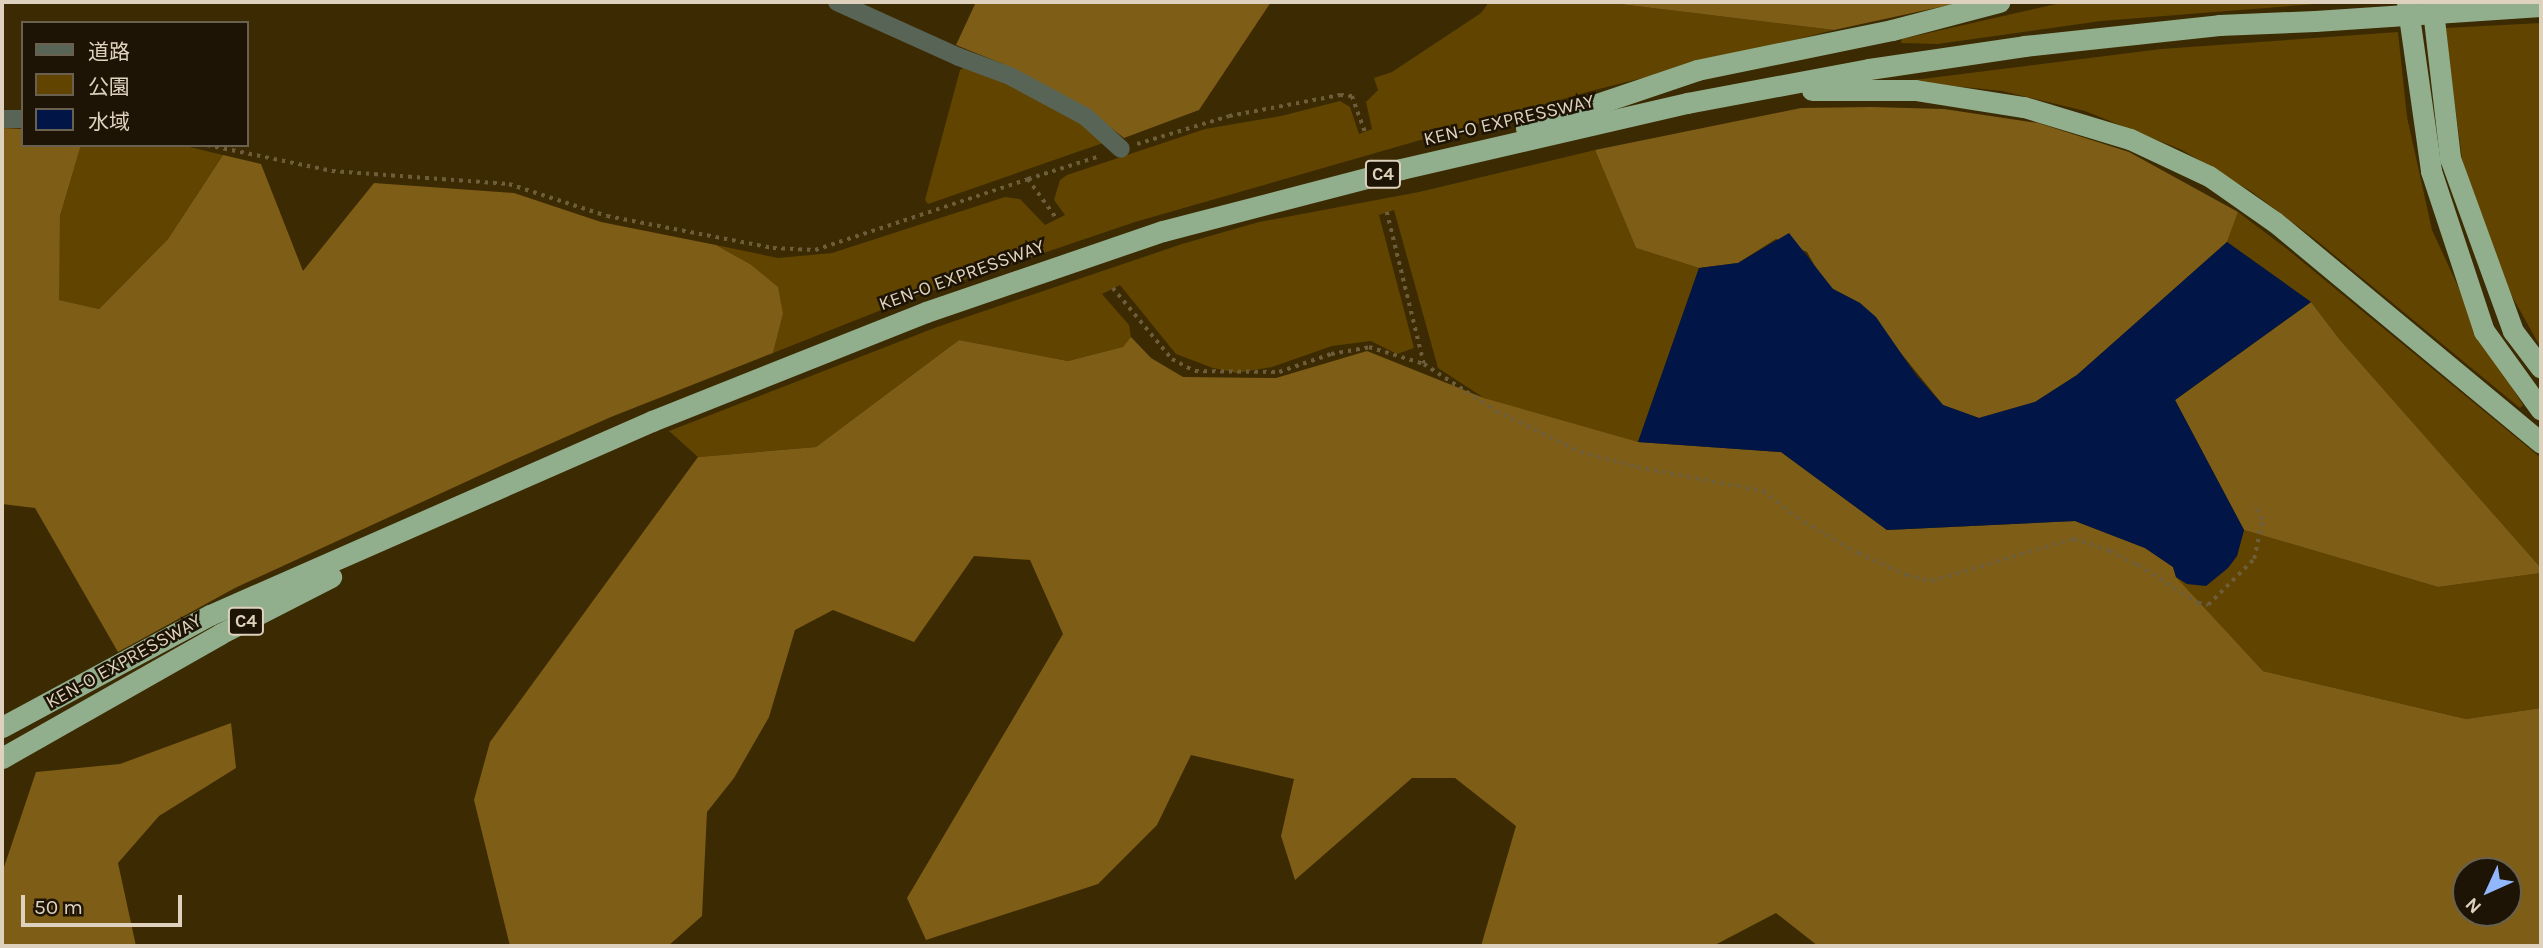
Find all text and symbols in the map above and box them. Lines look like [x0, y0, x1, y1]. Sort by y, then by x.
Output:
legend [21, 21, 248, 147]
text: 道路 [88, 40, 130, 64]
text: 公園 [88, 75, 130, 99]
street label: KEN-O EXPRESSWAY [1421, 90, 1597, 152]
text: 水域 [88, 110, 130, 134]
road number: C4 [1364, 160, 1402, 188]
street label: KEN-O EXPRESSWAY [876, 235, 1048, 317]
road number: C4 [227, 606, 265, 636]
street label: KEN-O EXPRESSWAY [42, 610, 206, 714]
north arrow [2452, 857, 2522, 927]
scale bar [24, 881, 186, 925]
text: N [2461, 893, 2486, 918]
text: 50 m [34, 895, 83, 919]

